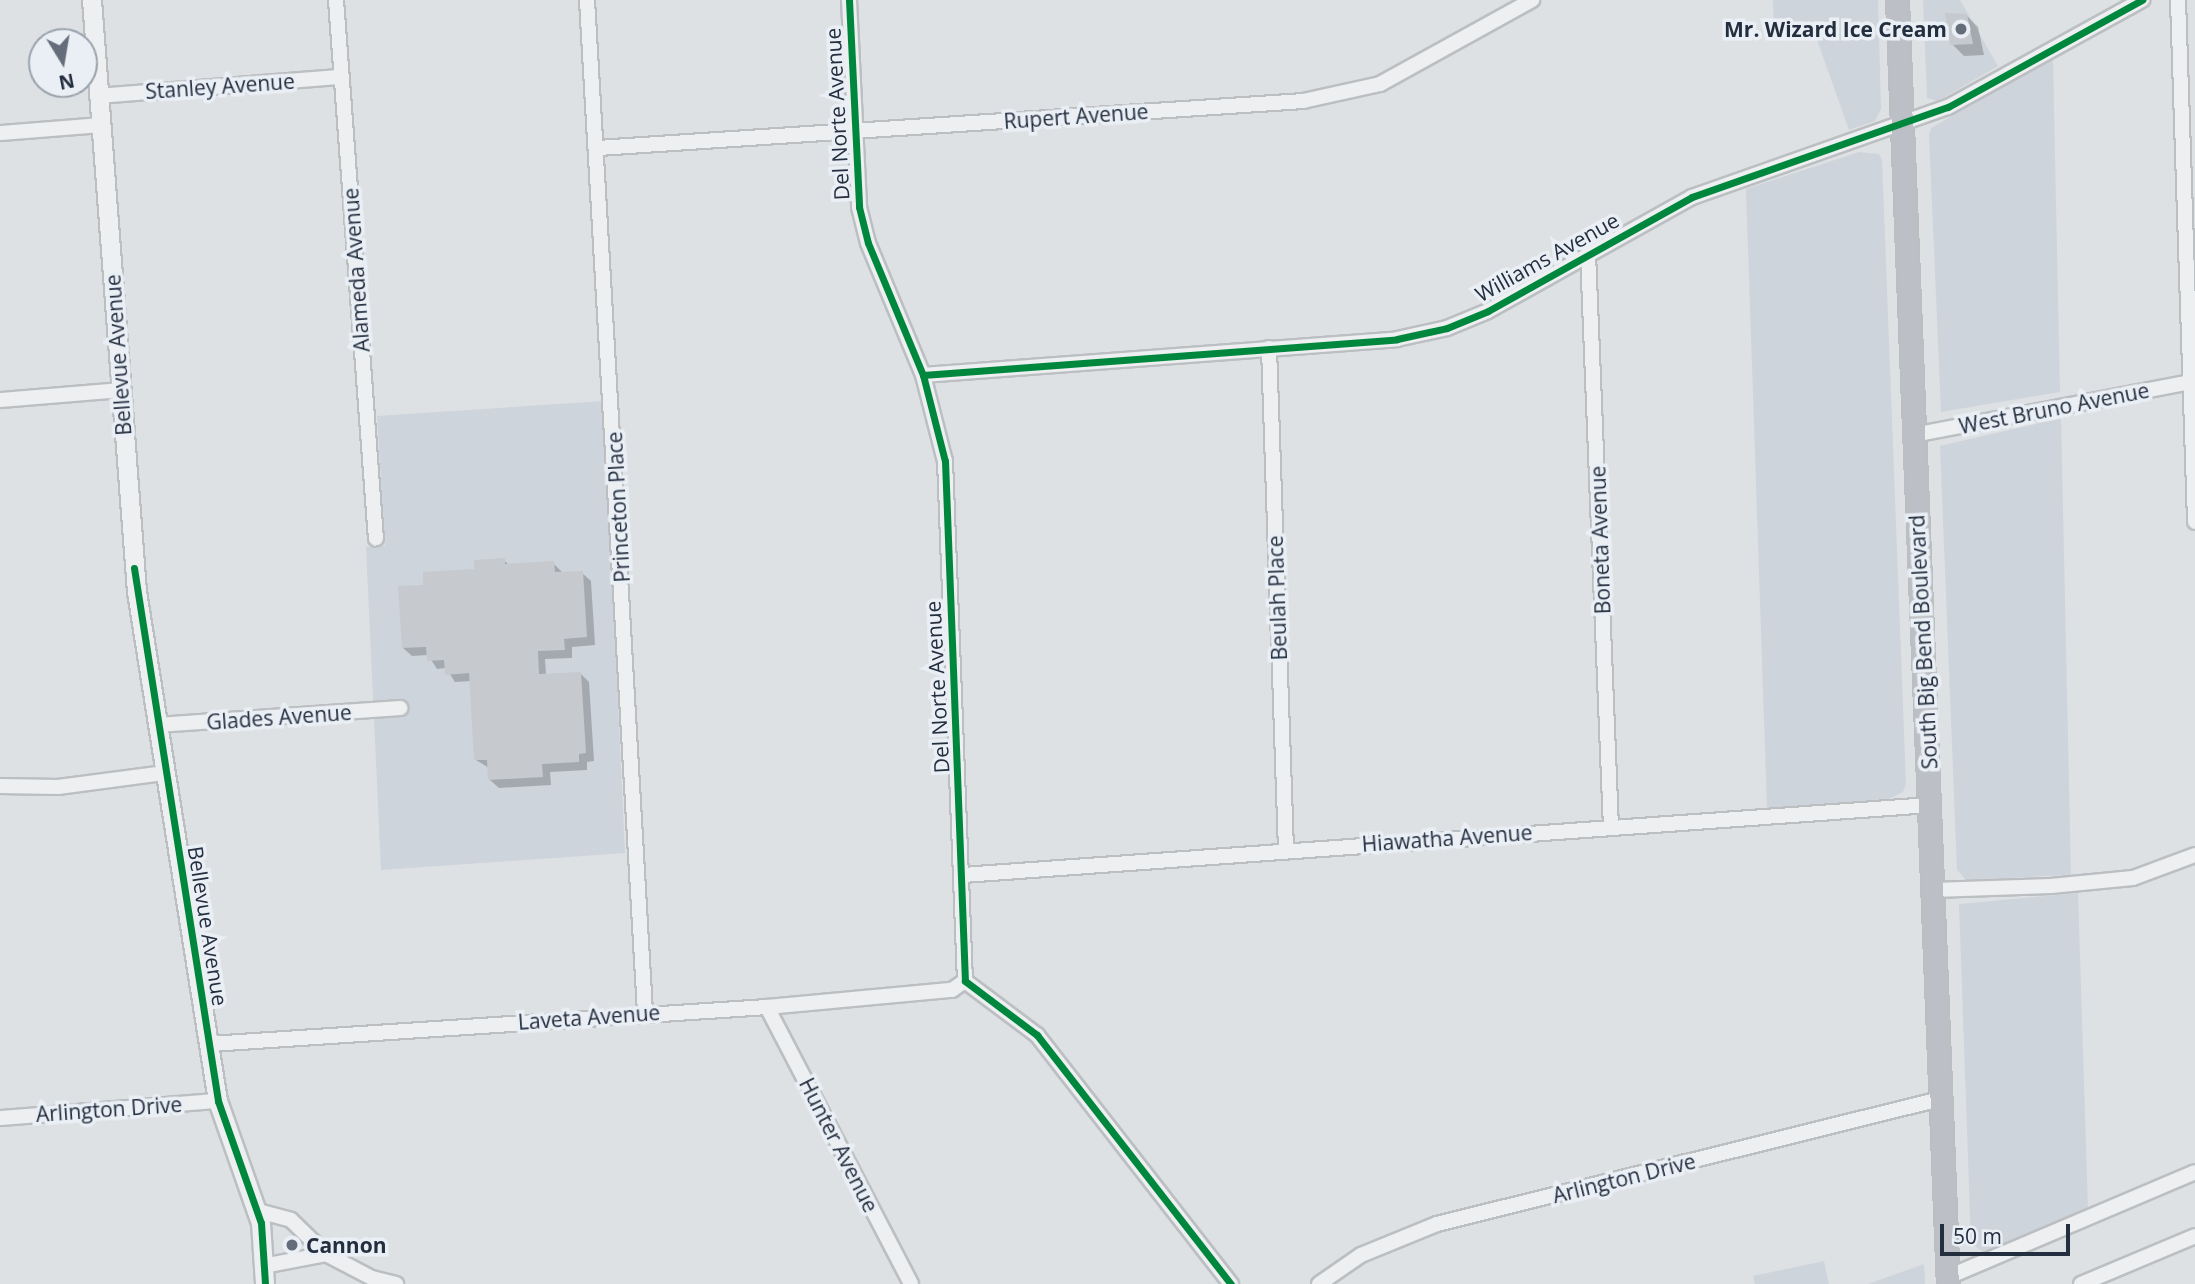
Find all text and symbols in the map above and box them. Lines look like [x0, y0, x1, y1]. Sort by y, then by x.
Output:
place label: Mr. Wizard Ice Cream [1724, 16, 1947, 42]
marker: Mr. Wizard Ice Cream [1953, 21, 1969, 37]
street label: Del Norte Avenue [820, 27, 854, 201]
north arrow [28, 28, 98, 98]
text: N [57, 67, 77, 96]
street label: Stanley Avenue [144, 68, 296, 104]
street label: Rupert Avenue [1003, 98, 1149, 134]
street label: Alameda Avenue [338, 187, 374, 353]
street label: Williams Avenue [1471, 207, 1623, 307]
street label: Bellevue Avenue [100, 274, 136, 436]
street label: West Bruno Avenue [1957, 377, 2151, 439]
street label: Princeton Place [601, 431, 635, 583]
street label: Boneta Avenue [1585, 465, 1615, 615]
street label: South Big Bend Boulevard [1904, 514, 1942, 770]
street label: Beulah Place [1262, 535, 1292, 661]
street label: Del Norte Avenue [920, 600, 954, 774]
street label: Glades Avenue [206, 699, 352, 735]
street label: Hiawatha Avenue [1361, 819, 1533, 857]
street label: Bellevue Avenue [183, 844, 233, 1008]
street label: Laveta Avenue [517, 999, 661, 1035]
street label: Hunter Avenue [794, 1073, 884, 1217]
street label: Arlington Drive [35, 1091, 183, 1127]
street label: Arlington Drive [1550, 1148, 1698, 1208]
scale bar [1943, 1210, 2072, 1254]
text: 50 m [1953, 1222, 2002, 1250]
place label: Cannon [306, 1232, 386, 1258]
marker: Cannon [284, 1237, 300, 1253]

